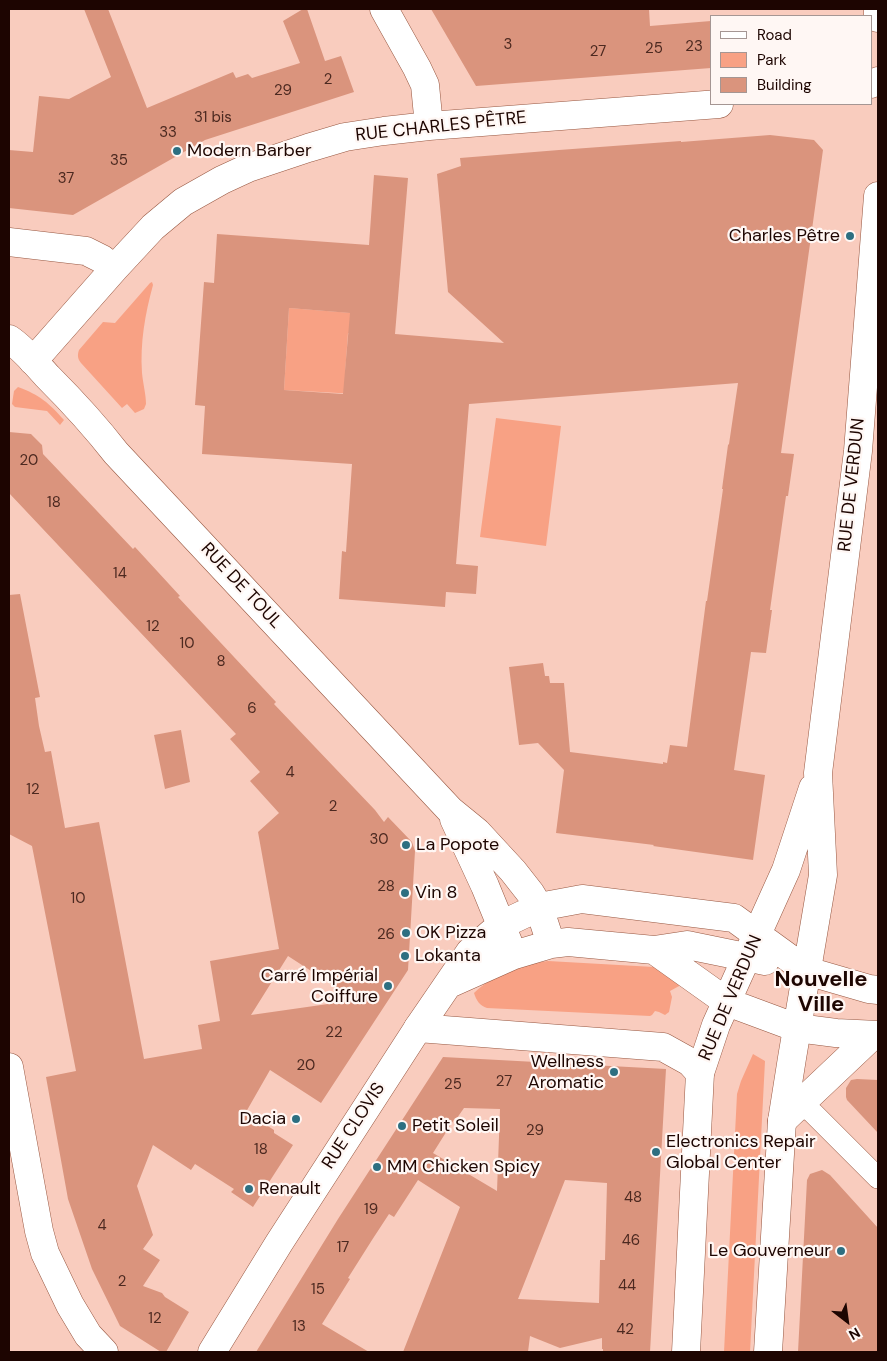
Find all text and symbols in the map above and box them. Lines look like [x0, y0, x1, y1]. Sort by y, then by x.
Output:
legend [710, 15, 872, 105]
text: Road [757, 25, 792, 45]
house number: 3 [504, 36, 512, 54]
house number: 23 [685, 38, 703, 56]
house number: 25 [645, 40, 663, 58]
house number: 27 [590, 43, 606, 61]
text: Park [757, 50, 787, 70]
house number: 2 [324, 71, 332, 89]
text: Building [757, 75, 812, 95]
house number: 29 [274, 82, 292, 100]
street label: RUE CHARLES PÊTRE [354, 107, 528, 147]
house number: 31 bis [194, 109, 232, 127]
house number: 33 [159, 124, 177, 142]
place label: Modern Barber [187, 140, 312, 162]
marker: Modern Barber [171, 145, 183, 157]
house number: 35 [110, 152, 128, 170]
house number: 37 [58, 170, 74, 188]
place label: Charles Pêtre [729, 225, 840, 247]
marker: Charles Pêtre [844, 230, 856, 242]
street label: RUE DE VERDUN [834, 417, 870, 553]
house number: 20 [20, 452, 38, 470]
house number: 18 [47, 494, 61, 512]
street label: RUE DE TOUL [196, 539, 286, 633]
house number: 14 [113, 565, 127, 583]
house number: 12 [146, 618, 160, 636]
house number: 10 [180, 635, 194, 653]
house number: 8 [216, 653, 226, 671]
house number: 6 [247, 700, 257, 718]
house number: 4 [285, 764, 295, 782]
house number: 12 [26, 781, 40, 799]
house number: 2 [329, 798, 337, 816]
house number: 30 [369, 831, 389, 849]
place label: La Popote [416, 834, 499, 856]
marker: La Popote [400, 839, 412, 851]
house number: 28 [377, 878, 395, 896]
place label: Vin 8 [415, 882, 457, 904]
marker: Vin 8 [399, 887, 411, 899]
house number: 10 [71, 890, 85, 908]
place label: OK Pizza [416, 922, 486, 944]
house number: 26 [377, 926, 395, 944]
marker: OK Pizza [400, 927, 412, 939]
street label: RUE DE VERDUN [695, 932, 767, 1064]
place label: Lokanta [415, 945, 481, 967]
marker: Lokanta [399, 950, 411, 962]
place label: Carré Impérial Coiffure [261, 965, 378, 1008]
district label: Nouvelle Ville [774, 967, 868, 1018]
marker: Carré Impérial Coiffure [382, 980, 394, 992]
house number: 22 [325, 1024, 343, 1042]
place label: Wellness Aromatic [528, 1051, 604, 1094]
house number: 20 [297, 1057, 315, 1075]
marker: Wellness Aromatic [608, 1066, 620, 1078]
house number: 27 [496, 1073, 512, 1091]
house number: 25 [444, 1076, 462, 1094]
street label: RUE CLOVIS [318, 1079, 390, 1173]
place label: Dacia [239, 1108, 286, 1130]
marker: Dacia [290, 1113, 302, 1125]
place label: Petit Soleil [412, 1115, 499, 1137]
marker: Petit Soleil [396, 1120, 408, 1132]
house number: 29 [526, 1122, 544, 1140]
place label: Electronics Repair Global Center [666, 1131, 816, 1174]
house number: 18 [254, 1141, 268, 1159]
marker: Electronics Repair Global Center [650, 1146, 662, 1158]
place label: MM Chicken Spicy [387, 1156, 540, 1178]
marker: MM Chicken Spicy [371, 1161, 383, 1173]
place label: Renault [259, 1178, 321, 1200]
marker: Renault [243, 1183, 255, 1195]
house number: 48 [624, 1189, 642, 1207]
house number: 19 [364, 1201, 378, 1219]
house number: 4 [97, 1217, 107, 1235]
house number: 46 [622, 1232, 640, 1250]
house number: 17 [337, 1239, 349, 1257]
place label: Le Gouverneur [709, 1240, 831, 1262]
marker: Le Gouverneur [835, 1245, 847, 1257]
house number: 2 [118, 1273, 126, 1291]
house number: 44 [618, 1277, 636, 1295]
house number: 15 [311, 1281, 325, 1299]
north arrow [822, 1296, 872, 1346]
house number: 12 [148, 1310, 162, 1328]
house number: 13 [292, 1318, 306, 1336]
house number: 42 [616, 1321, 634, 1339]
text: N [846, 1324, 863, 1344]

